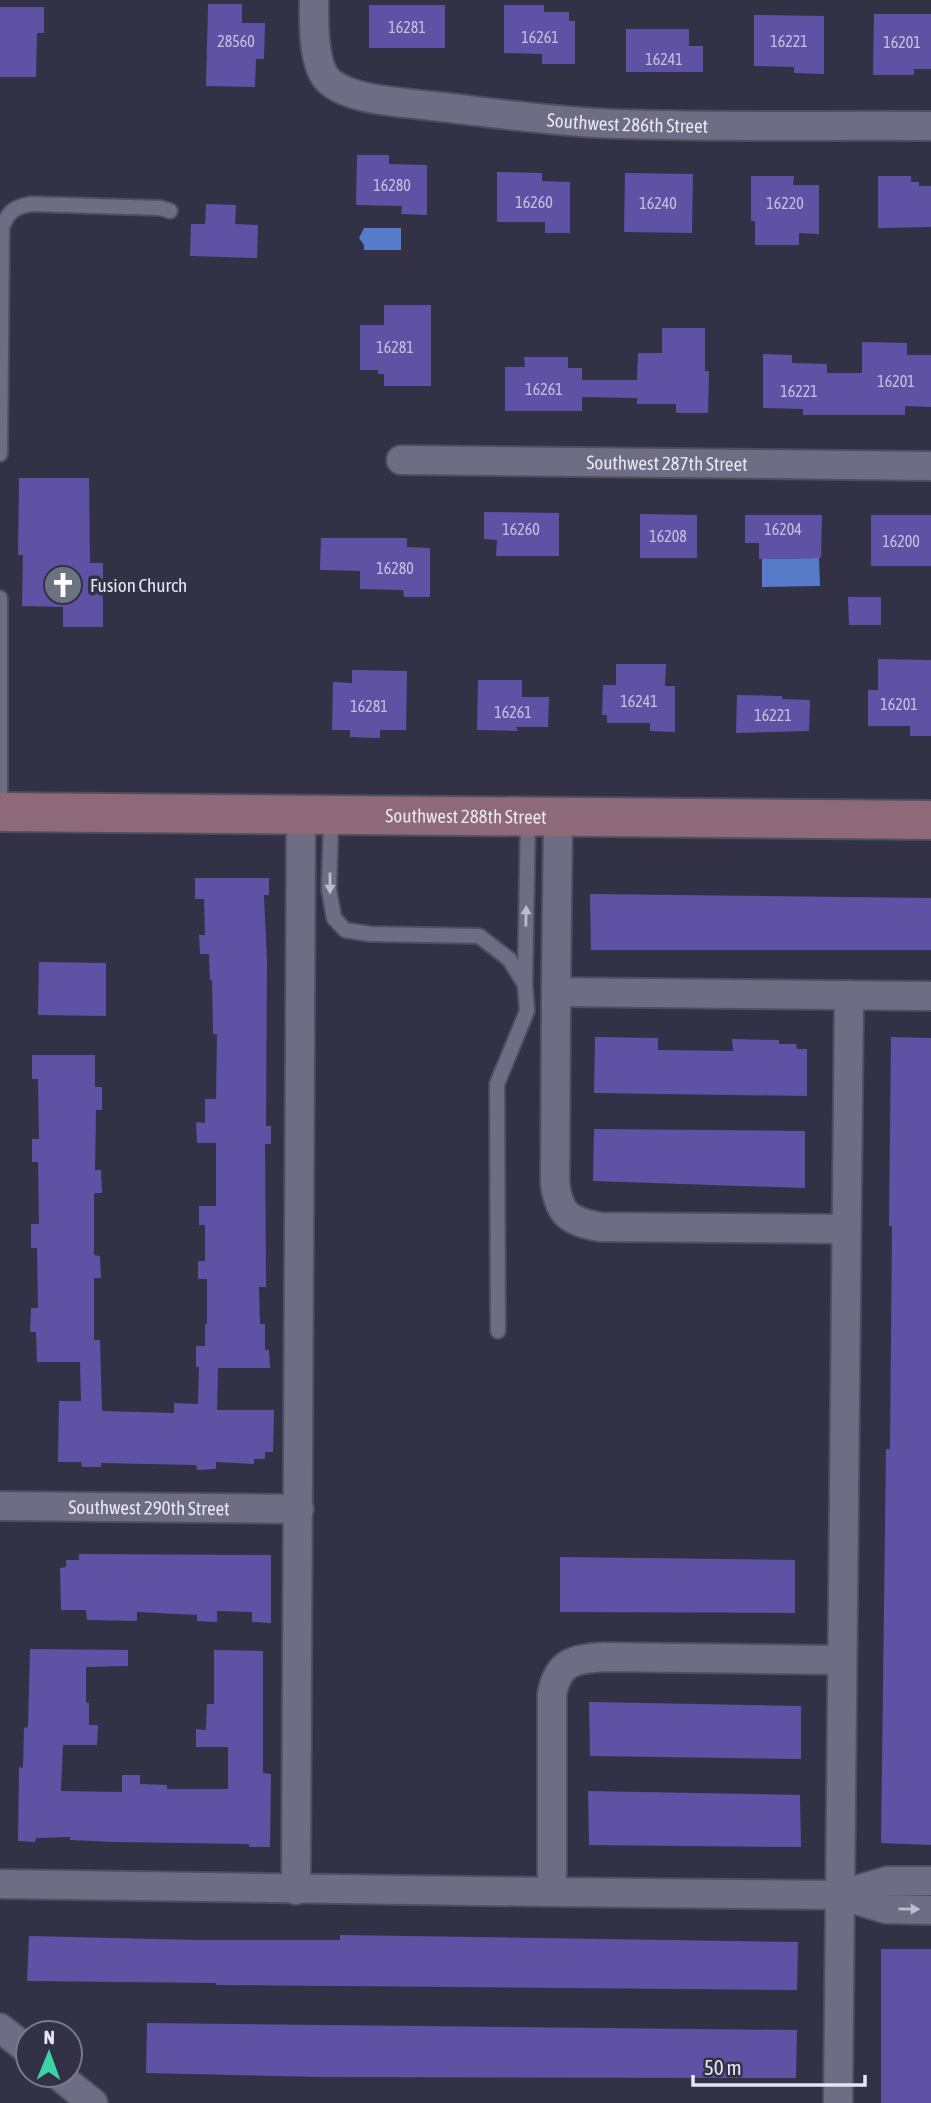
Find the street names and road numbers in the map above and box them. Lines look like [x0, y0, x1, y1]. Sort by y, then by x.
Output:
street label: Southwest 286th Street [546, 108, 708, 137]
street label: Southwest 287th Street [586, 451, 748, 475]
street label: Southwest 288th Street [385, 804, 547, 828]
street label: Southwest 290th Street [68, 1496, 230, 1519]

